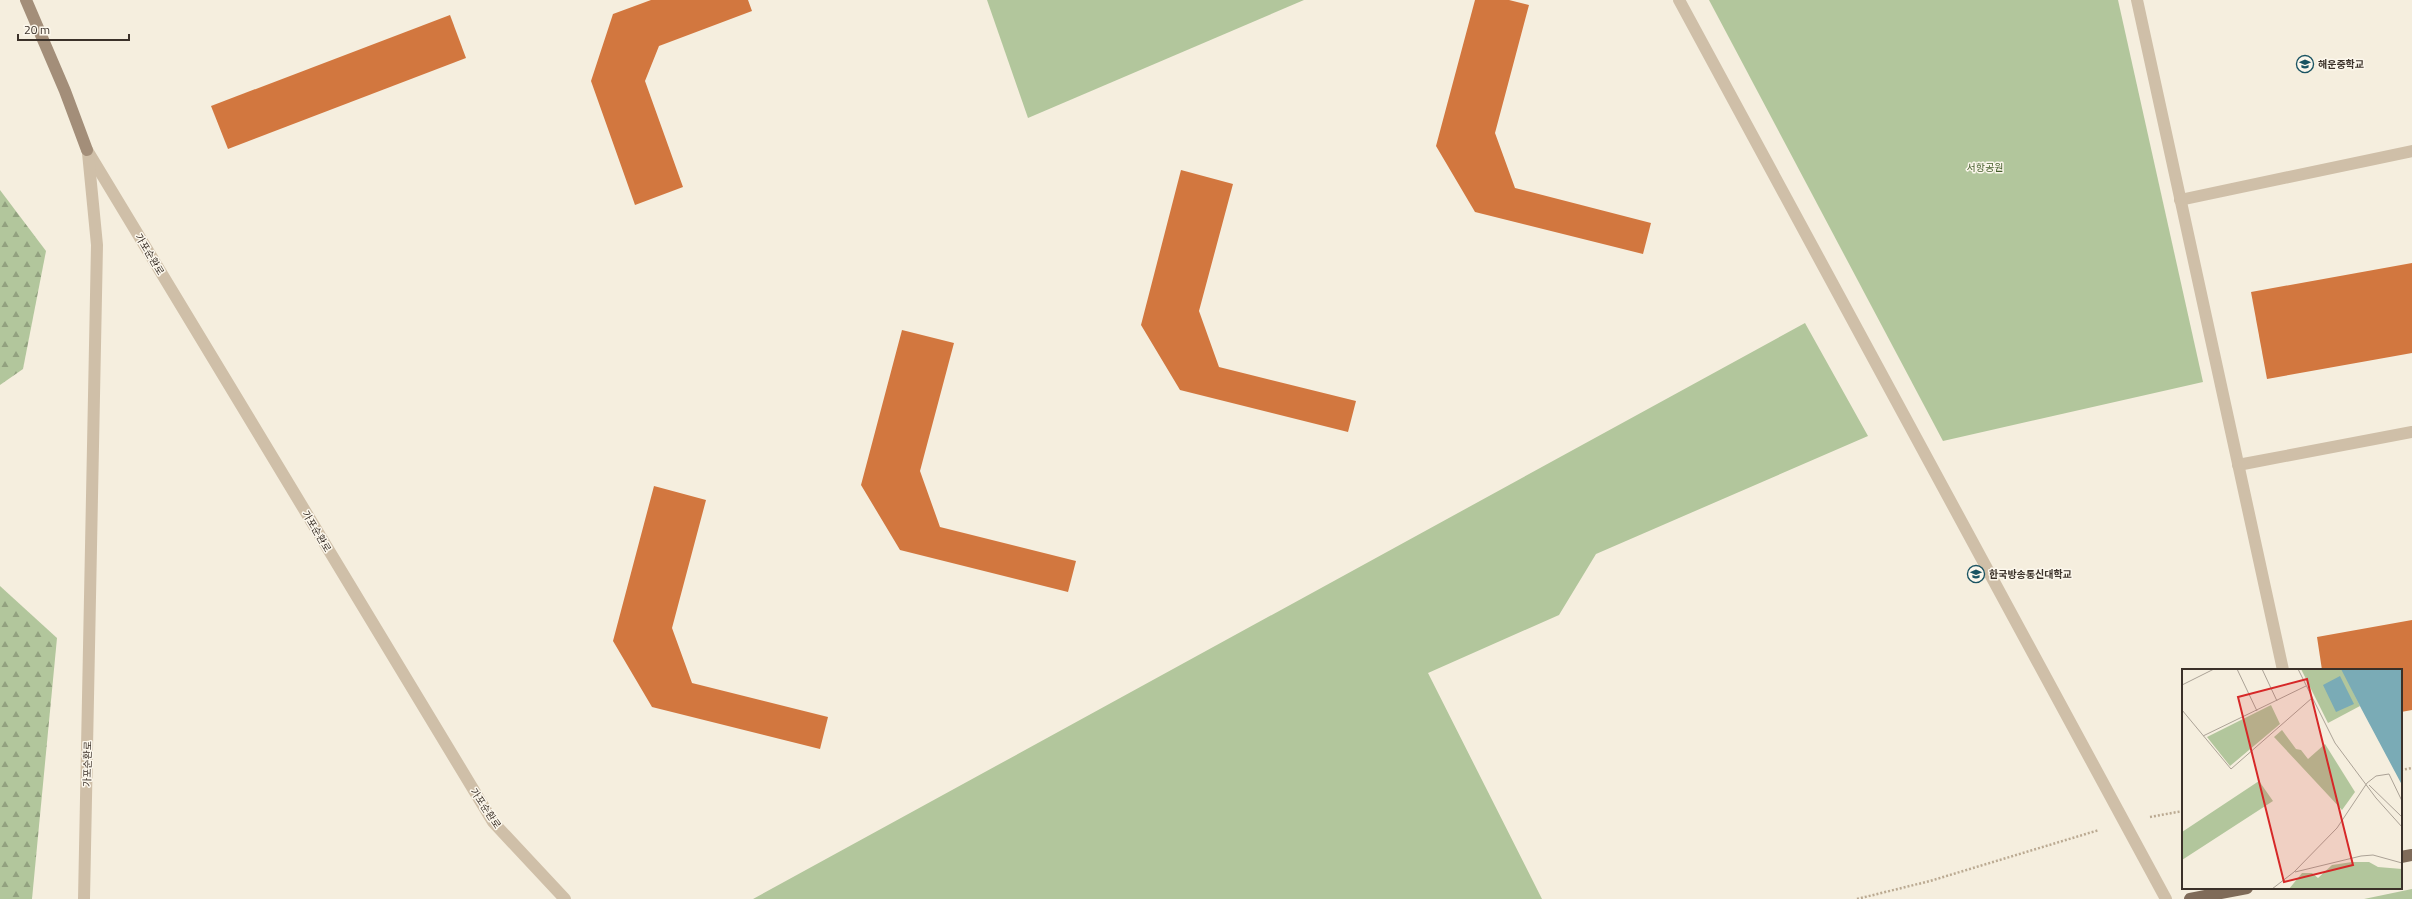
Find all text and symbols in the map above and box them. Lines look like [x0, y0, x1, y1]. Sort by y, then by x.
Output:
scale bar [18, 16, 129, 42]
text: 20 m [24, 20, 50, 39]
school or university icon: 해운중학교 [2295, 54, 2315, 74]
place label: 해운중학교 [2318, 57, 2364, 72]
park label: 서항공원 [1967, 160, 2003, 175]
street label: 가포순환로 [131, 231, 168, 278]
street label: 가포순환로 [298, 508, 335, 555]
school or university icon: 한국방송통신대학교 [1966, 564, 1986, 584]
place label: 한국방송통신대학교 [1989, 567, 2072, 582]
inset map [2182, 669, 2402, 889]
street label: 가포순환로 [80, 741, 95, 787]
street label: 가포순환로 [467, 785, 505, 832]

